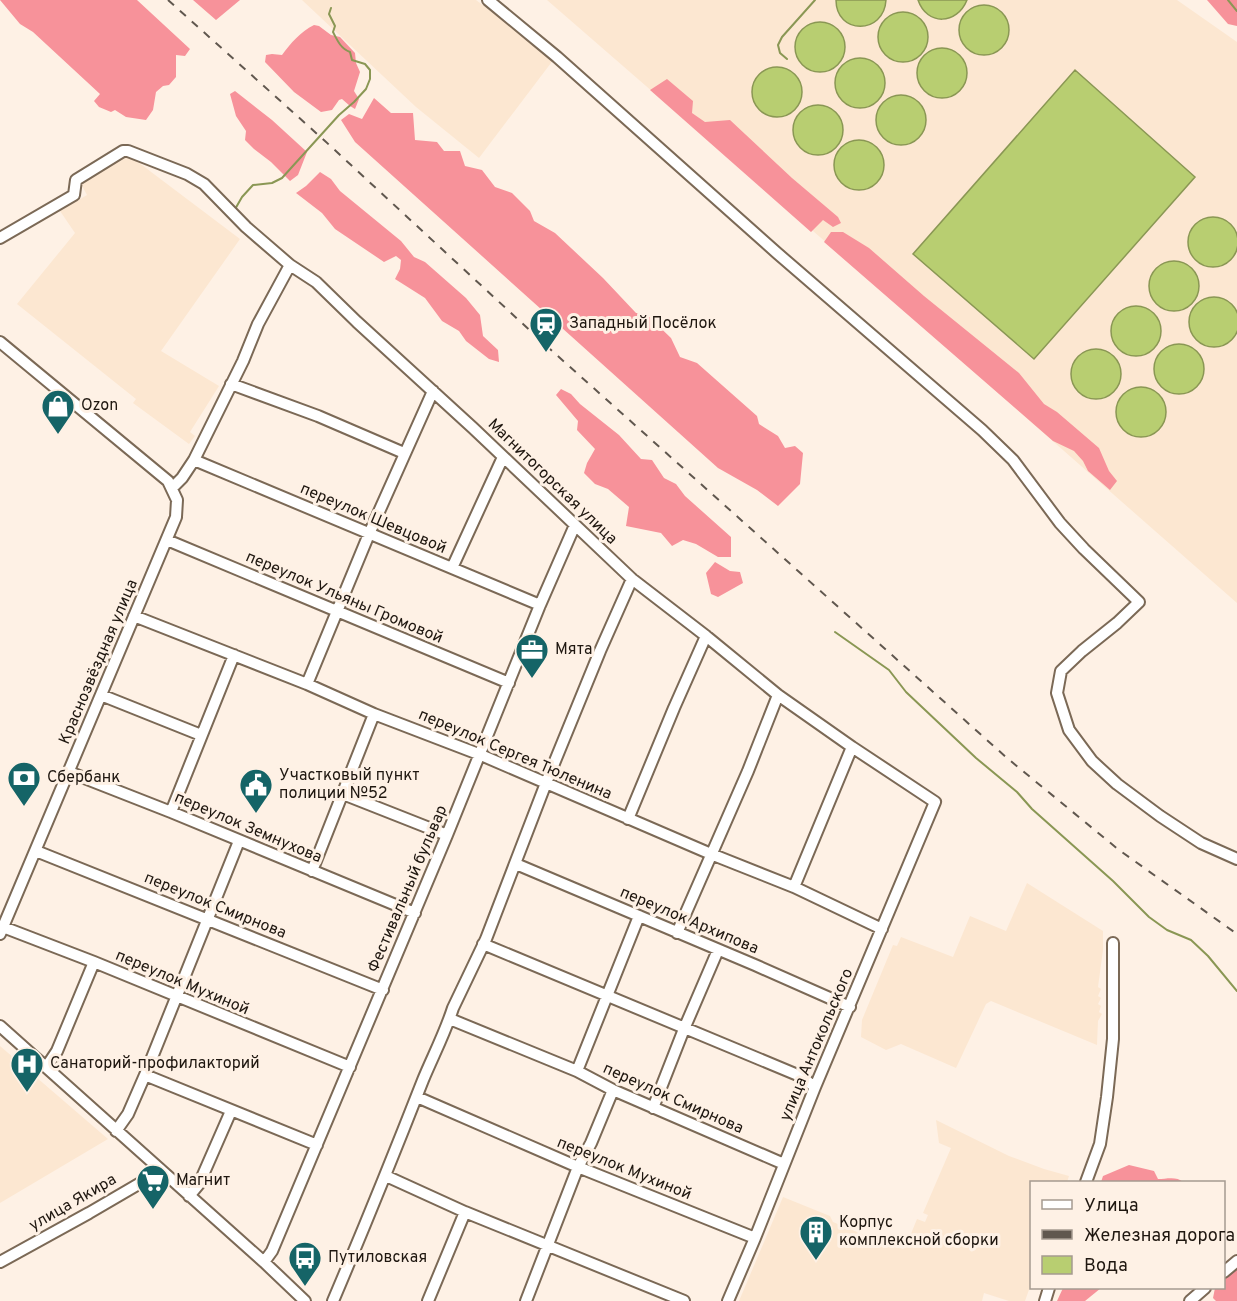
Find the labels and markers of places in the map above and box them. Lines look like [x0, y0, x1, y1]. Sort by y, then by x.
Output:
station icon: Западный Посёлок [528, 306, 564, 353]
place label: Западный Посёлок [569, 314, 717, 334]
shop icon: Ozon [40, 388, 76, 435]
place label: Ozon [81, 396, 118, 416]
office icon: Мята [514, 632, 550, 679]
place label: Мята [555, 640, 592, 660]
bank icon: Сбербанк [6, 760, 42, 807]
place label: Участковый пункт полиции №52 [279, 766, 420, 804]
public building icon: Участковый пункт полиции №52 [238, 767, 274, 814]
place label: Сбербанк [47, 768, 120, 788]
hospital icon: Cанаторий-профилакторий [9, 1046, 45, 1093]
place label: Cанаторий-профилакторий [50, 1054, 260, 1074]
supermarket icon: Магнит [135, 1163, 171, 1210]
place label: Магнит [176, 1171, 230, 1191]
place label: Корпус комплексной сборки [839, 1213, 999, 1251]
building icon: Корпус комплексной сборки [798, 1214, 834, 1261]
bus stop icon: Путиловская [287, 1240, 323, 1287]
place label: Путиловская [328, 1248, 427, 1268]

